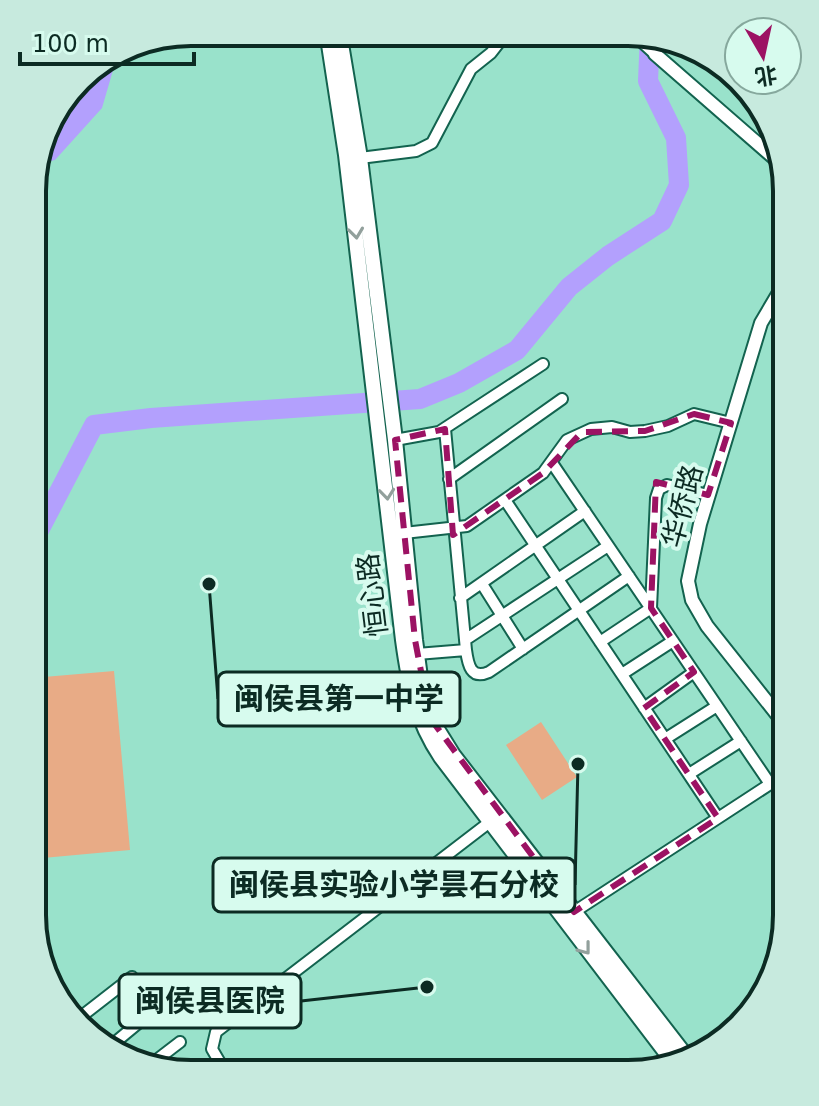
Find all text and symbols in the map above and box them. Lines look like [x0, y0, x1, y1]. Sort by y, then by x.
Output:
scale bar [20, 16, 194, 66]
north arrow [723, 16, 803, 96]
text: 100 m [32, 30, 109, 58]
text: 北 [753, 61, 779, 89]
one-way arrow [347, 226, 364, 240]
street label: 华侨路 [656, 461, 709, 551]
one-way arrow [378, 488, 395, 501]
street label: 恒心路 [351, 551, 394, 639]
callout: 闽侯县第一中学 [218, 672, 460, 726]
text: 闽侯县第一中学 [234, 681, 444, 716]
callout: 闽侯县实验小学昙石分校 [213, 858, 575, 912]
text: 闽侯县实验小学昙石分校 [229, 867, 559, 902]
one-way arrow [576, 940, 590, 955]
callout: 闽侯县医院 [119, 974, 301, 1028]
text: 闽侯县医院 [135, 983, 285, 1018]

